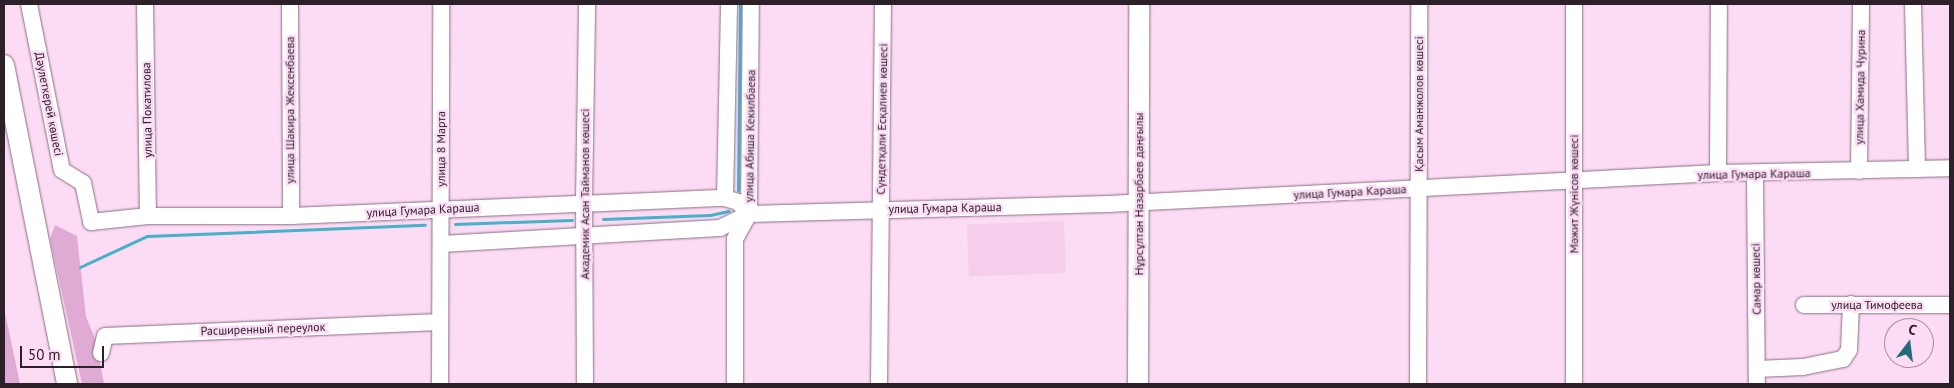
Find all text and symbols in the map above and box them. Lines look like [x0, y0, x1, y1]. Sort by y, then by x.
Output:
street label: улица Хамида Чурина [1852, 29, 1868, 145]
street label: улица Шакира Жексенбаева [283, 36, 297, 184]
street label: Қасым Аманжолов көшесі [1412, 36, 1426, 172]
street label: Сүндетқали Есқалиев көшесі [873, 43, 891, 195]
street label: Дәулеткерей көшесі [32, 51, 66, 157]
street label: улица Покатилова [139, 62, 155, 158]
street label: улица Абиша Кекилбаева [742, 69, 758, 203]
street label: Академик Асан Тайманов көшесі [578, 108, 592, 280]
street label: улица 8 Марта [434, 111, 448, 187]
street label: Нұрсұлтан Назарбаев даңғылы [1132, 113, 1146, 275]
street label: Мәжит Жүнісов көшесі [1567, 134, 1581, 254]
street label: улица Гумара Караша [1697, 166, 1811, 182]
street label: улица Гумара Караша [1293, 182, 1407, 202]
street label: улица Гумара Караша [366, 200, 480, 220]
street label: улица Гумара Караша [888, 200, 1002, 216]
street label: Самар көшесі [1748, 243, 1764, 315]
street label: улица Тимофеева [1831, 298, 1923, 312]
north arrow [1884, 318, 1934, 368]
street label: Расширенный переулок [200, 320, 326, 338]
text: С [1907, 320, 1919, 339]
scale bar [22, 336, 106, 368]
text: 50 m [28, 345, 61, 364]

